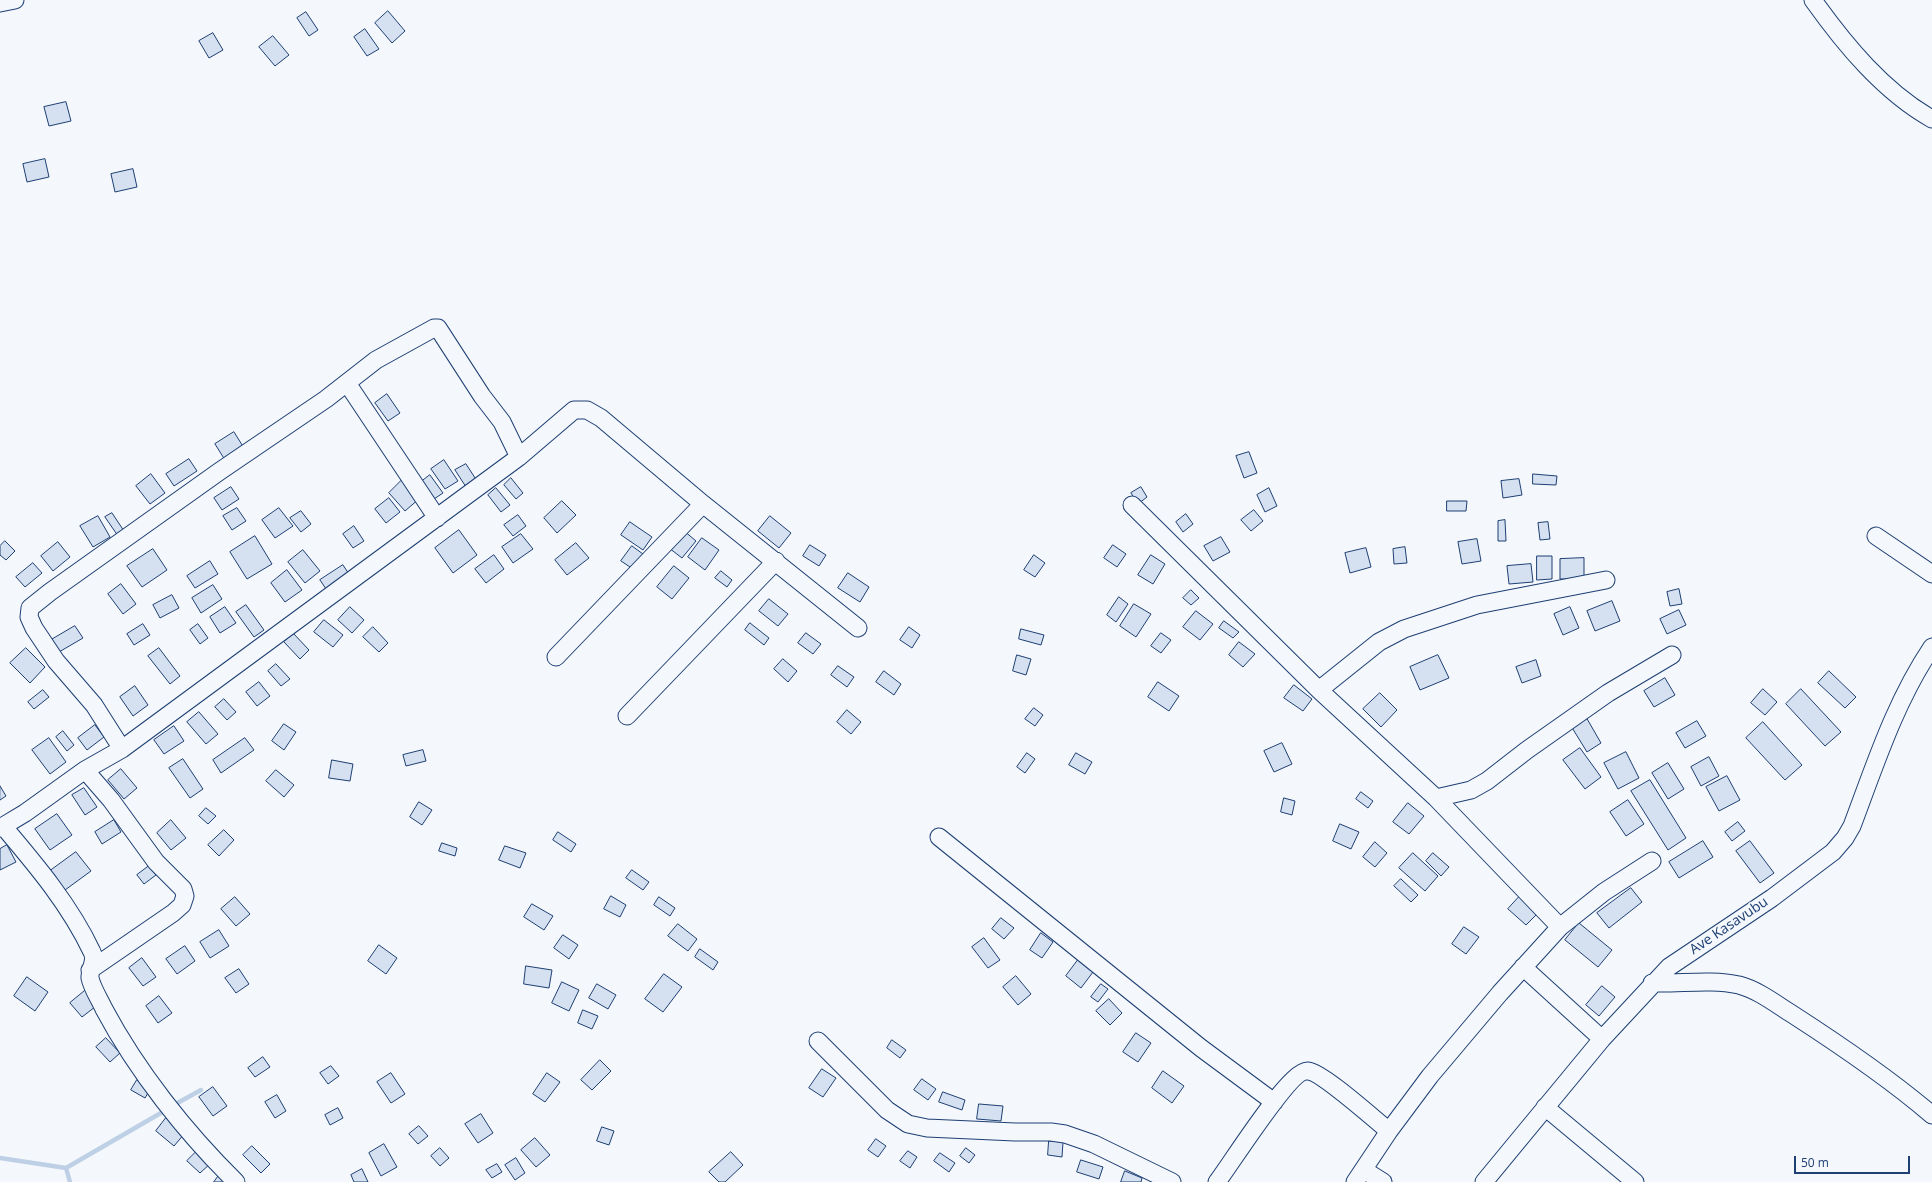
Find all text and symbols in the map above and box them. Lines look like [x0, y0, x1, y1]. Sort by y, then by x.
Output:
street label: Ave Kasavubu [1687, 894, 1771, 958]
scale bar [1796, 1148, 1912, 1174]
text: 50 m [1801, 1154, 1829, 1171]

